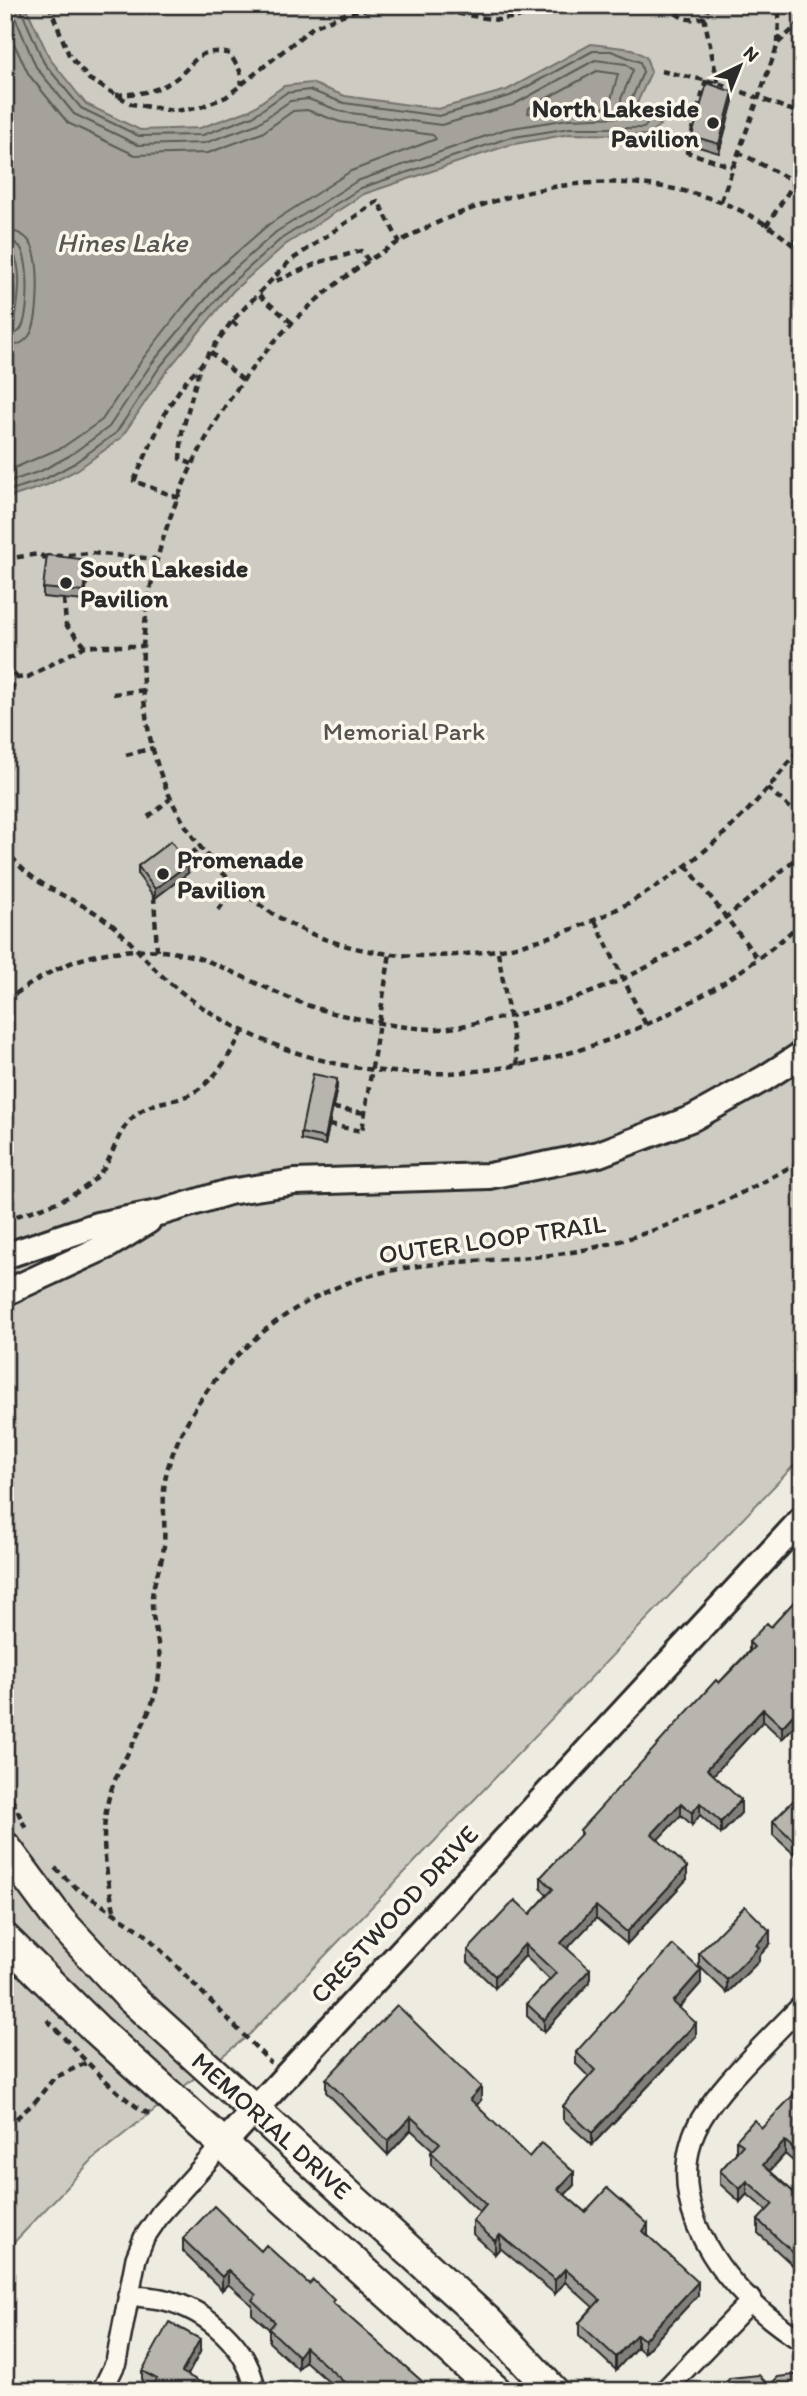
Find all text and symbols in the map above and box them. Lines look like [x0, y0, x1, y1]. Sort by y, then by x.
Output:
north arrow [706, 32, 776, 102]
text: N [739, 41, 764, 67]
place label: North Lakeside Pavilion [532, 92, 699, 154]
marker: North Lakeside Pavilion [705, 115, 721, 131]
water label: Hines Lake [57, 225, 189, 259]
place label: South Lakeside Pavilion [80, 552, 248, 614]
marker: South Lakeside Pavilion [58, 575, 74, 591]
park label: Memorial Park [323, 715, 485, 747]
place label: Promenade Pavilion [177, 843, 304, 905]
marker: Promenade Pavilion [155, 866, 171, 882]
street label: OUTER LOOP TRAIL [377, 1207, 607, 1271]
street label: CRESTWOOD DRIVE [303, 1818, 485, 2010]
street label: MEMORIAL DRIVE [185, 2045, 358, 2206]

